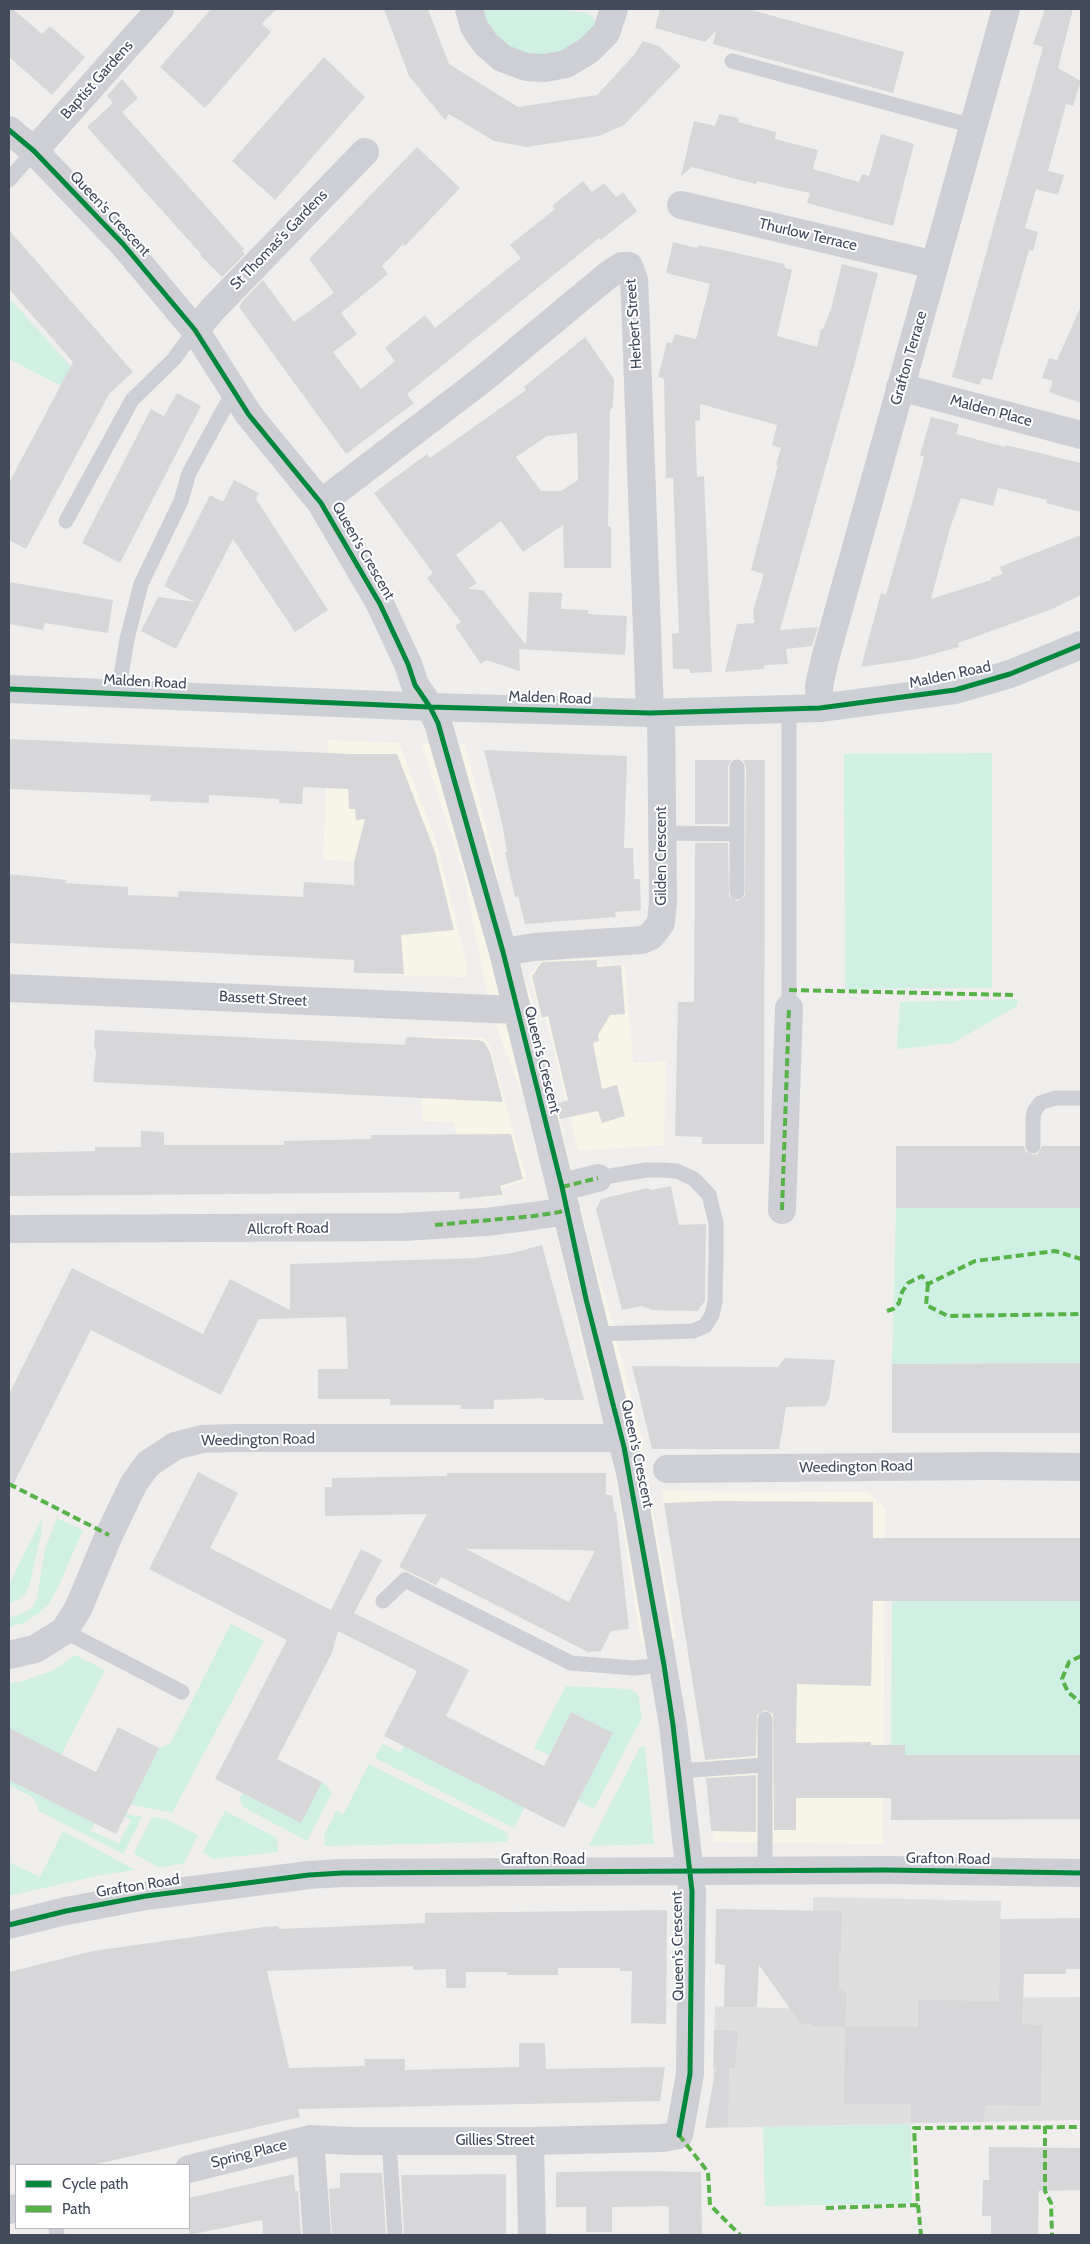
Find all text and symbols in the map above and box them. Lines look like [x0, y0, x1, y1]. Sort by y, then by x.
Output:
street label: Baptist Gardens [57, 37, 137, 123]
street label: Queen's Crescent [66, 168, 154, 260]
street label: St Thomas's Gardens [227, 186, 331, 294]
street label: Thurlow Terrace [757, 215, 859, 255]
street label: Herbert Street [622, 278, 646, 370]
street label: Grafton Terrace [887, 309, 931, 407]
street label: Malden Place [948, 391, 1034, 431]
street label: Queen's Crescent [328, 499, 398, 603]
street label: Malden Road [908, 658, 992, 692]
street label: Malden Road [103, 671, 187, 693]
street label: Malden Road [508, 688, 592, 708]
street label: Gilden Crescent [653, 806, 671, 906]
street label: Bassett Street [218, 988, 308, 1010]
street label: Queen's Crescent [520, 1004, 564, 1116]
street label: Allcroft Road [247, 1219, 329, 1239]
street label: Queen's Crescent [617, 1398, 657, 1510]
street label: Weedington Road [201, 1430, 315, 1450]
street label: Weedington Road [799, 1457, 913, 1477]
street label: Grafton Road [906, 1849, 990, 1869]
street label: Grafton Road [501, 1851, 585, 1869]
street label: Grafton Road [95, 1871, 181, 1901]
street label: Queen's Crescent [668, 1891, 688, 2001]
street label: Gillies Street [455, 2132, 535, 2150]
street label: Spring Place [209, 2136, 289, 2172]
legend [15, 2164, 190, 2229]
text: Cycle path [62, 2175, 128, 2193]
text: Path [62, 2200, 91, 2218]

